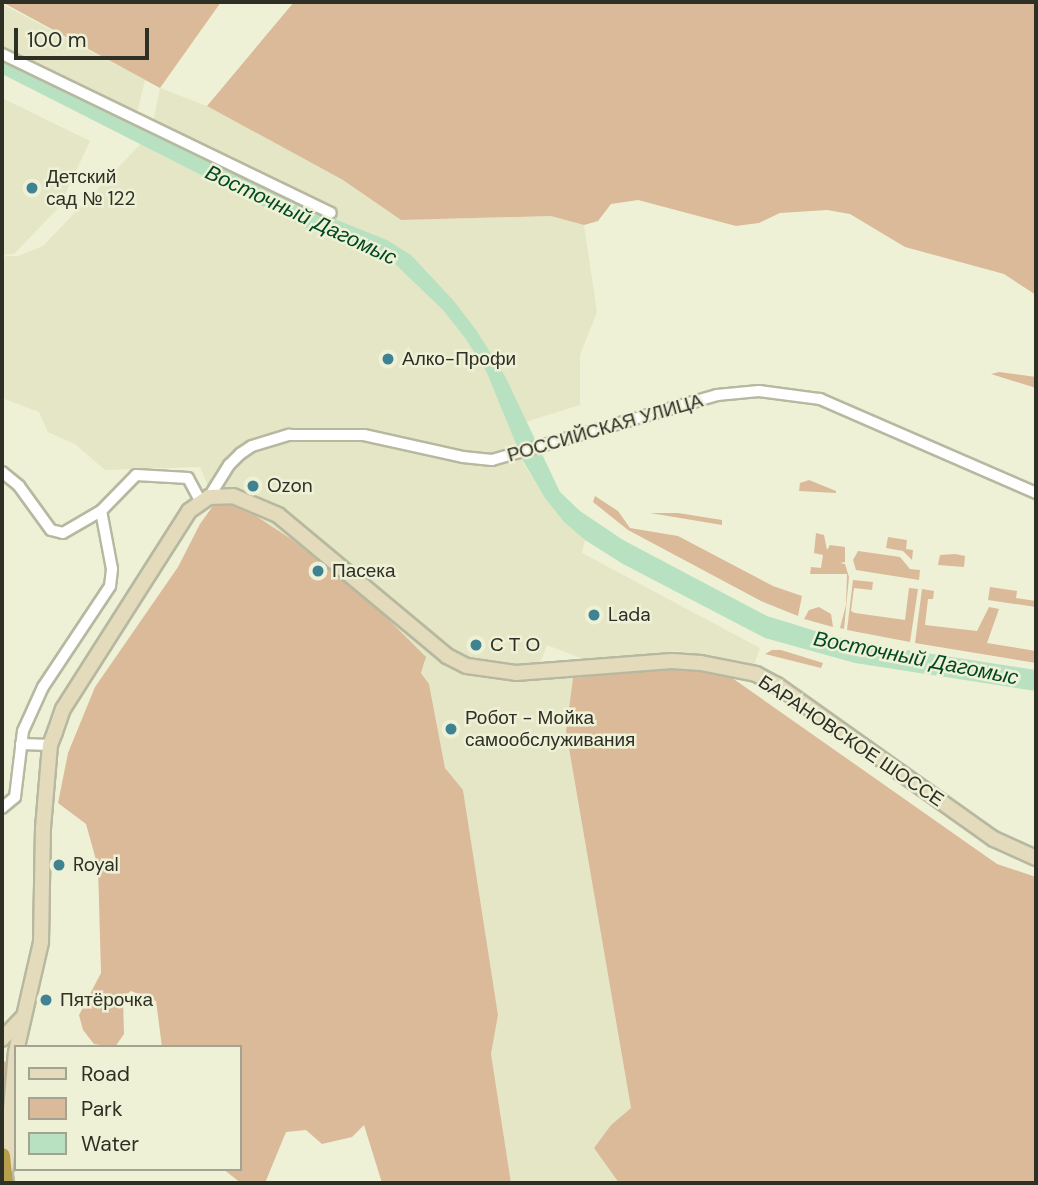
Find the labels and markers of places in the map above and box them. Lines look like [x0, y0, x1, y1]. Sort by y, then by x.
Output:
place label: Детский сад № 122 [46, 166, 135, 210]
marker: Детский сад № 122 [24, 180, 40, 196]
place label: Алко-Профи [402, 348, 516, 370]
marker: Алко-Профи [380, 351, 396, 367]
place label: Ozon [267, 475, 313, 497]
marker: Ozon [245, 478, 261, 494]
place label: Пасека [332, 560, 396, 582]
marker: Пасека [310, 563, 326, 579]
place label: Lada [608, 604, 651, 626]
marker: Lada [586, 607, 602, 623]
place label: С Т О [490, 634, 540, 656]
marker: С Т О [468, 637, 484, 653]
place label: Робот - Мойка самообслуживания [465, 707, 635, 751]
marker: Робот - Мойка самообслуживания [443, 721, 459, 737]
place label: Royal [73, 854, 119, 876]
marker: Royal [51, 857, 67, 873]
place label: Пятёрочка [60, 989, 153, 1011]
marker: Пятёрочка [38, 992, 54, 1008]

